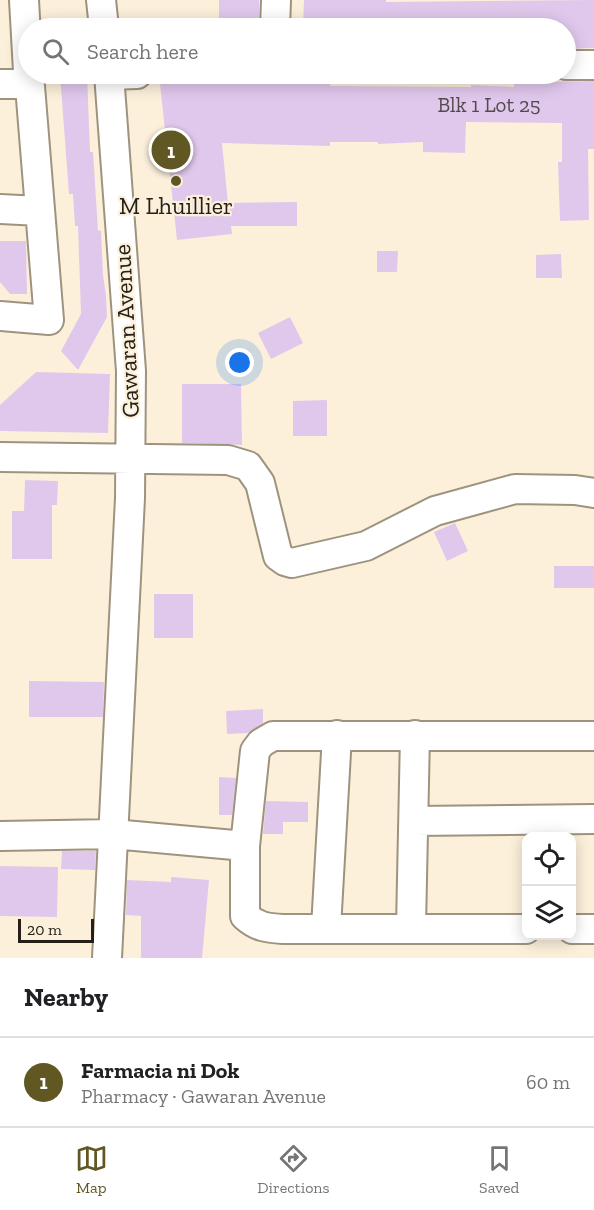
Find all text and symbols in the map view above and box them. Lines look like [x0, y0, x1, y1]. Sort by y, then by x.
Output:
search box [18, 18, 576, 84]
icon: search [39, 35, 72, 68]
text: Search here [87, 38, 198, 65]
house number: Blk 1 Lot 25 [437, 92, 541, 117]
pin: 1 [152, 128, 190, 172]
marker: M Lhuillier [169, 174, 183, 188]
place label: M Lhuillier [119, 191, 233, 220]
street label: Gawaran Avenue [107, 243, 145, 419]
your location [225, 348, 254, 377]
map controls [522, 832, 576, 940]
button: locate [522, 832, 576, 886]
button: layers [522, 886, 576, 940]
scale bar [18, 916, 94, 944]
text: 20 m [27, 920, 62, 939]
text: Nearby [24, 981, 108, 1013]
text: Farmacia ni Dok [81, 1057, 239, 1084]
text: 1 [39, 1070, 48, 1094]
text: 60 m [526, 1070, 570, 1094]
text: Pharmacy · Gawaran Avenue [81, 1084, 326, 1108]
tab: Map [75, 1142, 108, 1197]
tab: Directions [257, 1142, 330, 1197]
tab: Saved [479, 1142, 519, 1197]

